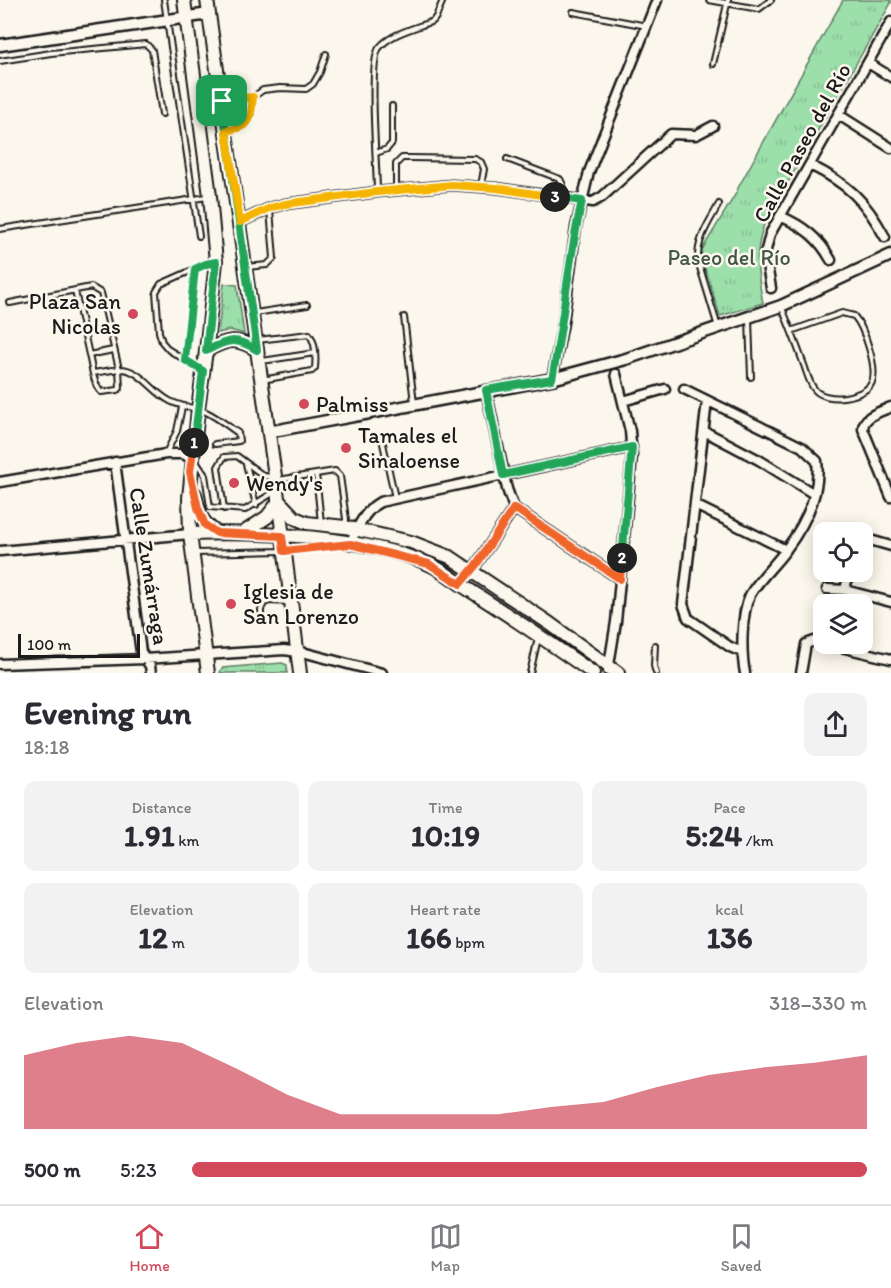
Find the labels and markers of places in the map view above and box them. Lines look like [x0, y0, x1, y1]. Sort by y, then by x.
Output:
pin [196, 75, 247, 126]
pin: 3 [540, 182, 570, 212]
place label: Plaza San Nicolas [29, 288, 122, 340]
marker: Plaza San Nicolas [126, 307, 140, 321]
place label: Palmiss [316, 391, 389, 418]
marker: Palmiss [297, 397, 311, 411]
place label: Tamales el Sinaloense [358, 422, 460, 474]
pin: 1 [179, 428, 209, 458]
marker: Tamales el Sinaloense [339, 441, 353, 455]
place label: Wendy's [246, 470, 323, 497]
marker: Wendy's [227, 476, 241, 490]
pin: 2 [607, 543, 637, 573]
place label: Iglesia de San Lorenzo [243, 578, 359, 630]
marker: Iglesia de San Lorenzo [224, 597, 238, 611]

